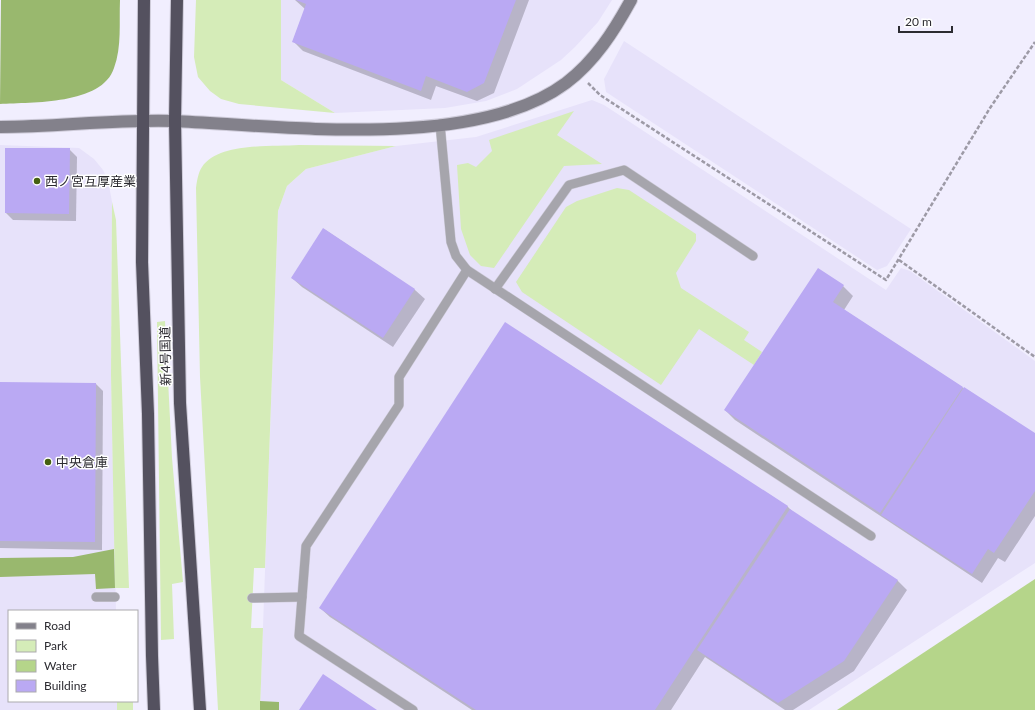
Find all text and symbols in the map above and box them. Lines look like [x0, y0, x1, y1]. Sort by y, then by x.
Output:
scale bar [899, 8, 952, 34]
text: 20 m [905, 14, 932, 29]
place label: 西ノ宮互厚産業 [45, 173, 136, 189]
marker: 西ノ宮互厚産業 [32, 176, 42, 186]
street label: 新4号国道 [156, 326, 174, 386]
place label: 中央倉庫 [56, 454, 108, 470]
marker: 中央倉庫 [43, 457, 53, 467]
legend [8, 610, 138, 702]
text: Road [44, 618, 71, 633]
text: Park [44, 638, 68, 653]
text: Water [44, 658, 77, 673]
text: Building [44, 678, 87, 693]

